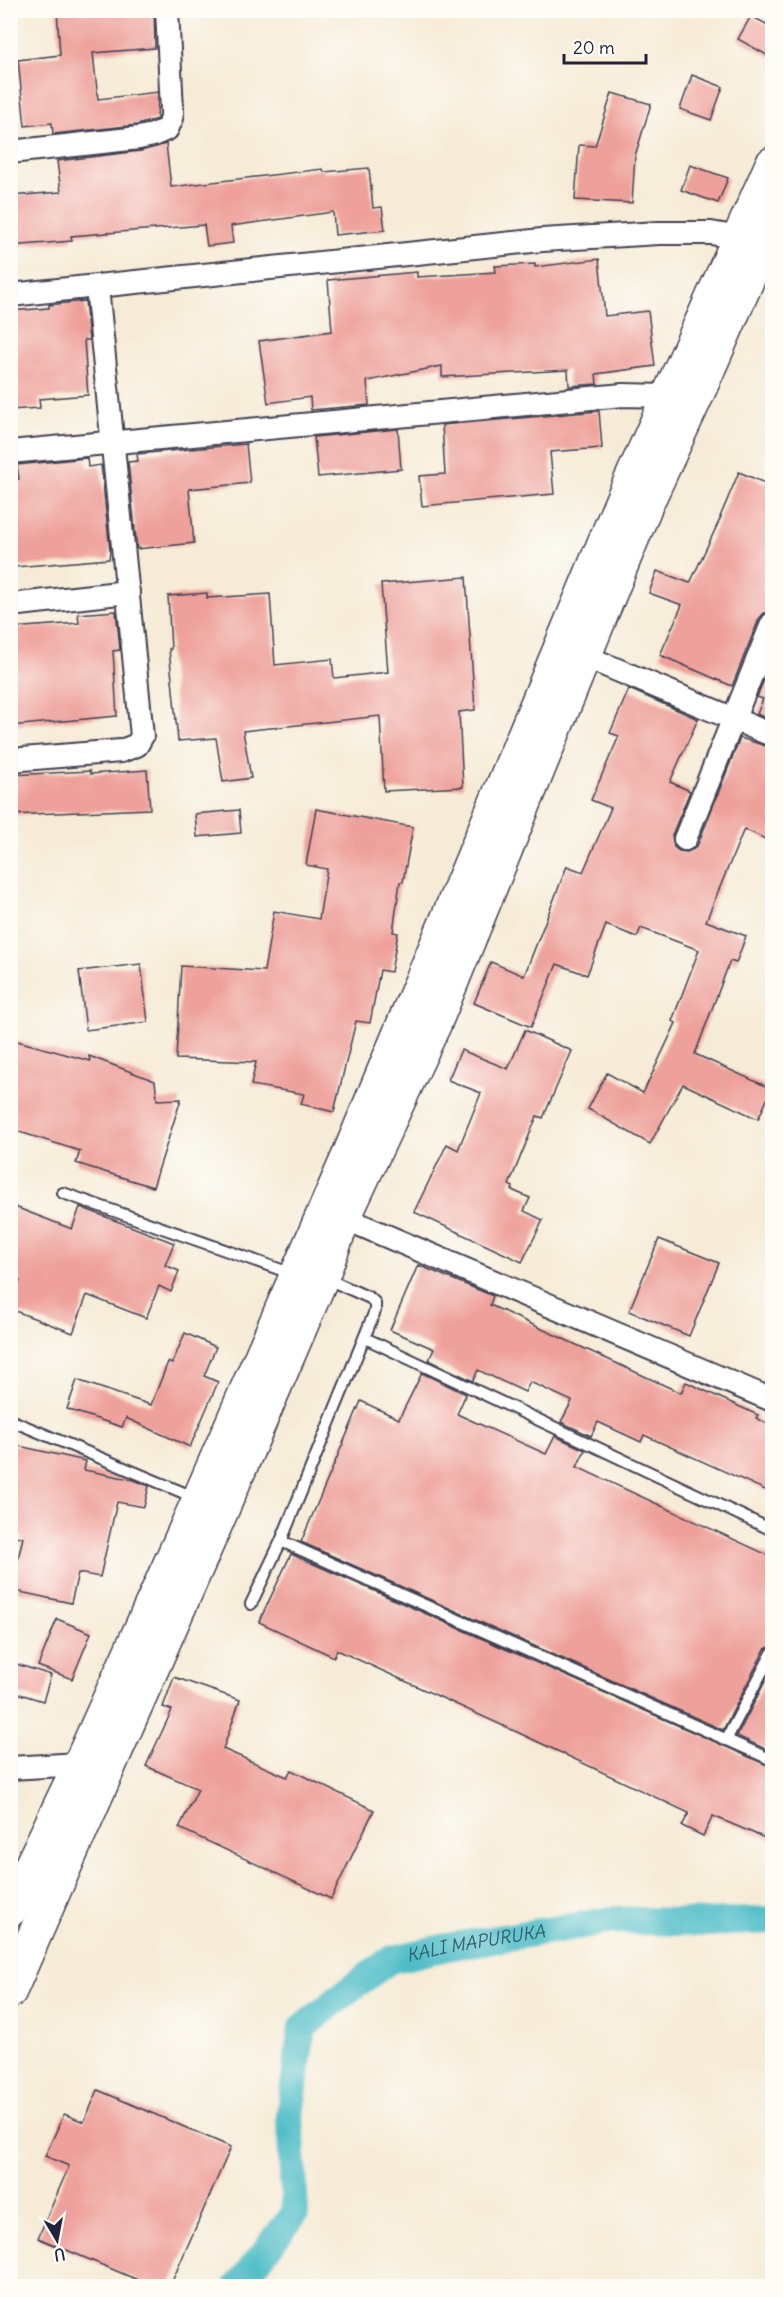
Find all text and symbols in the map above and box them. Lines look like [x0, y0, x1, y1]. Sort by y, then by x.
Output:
scale bar [564, 27, 646, 65]
text: 20 m [573, 36, 615, 59]
water label: KALI MAPURUKA [404, 1919, 548, 1967]
north arrow [27, 2210, 87, 2270]
text: U [52, 2244, 67, 2266]

